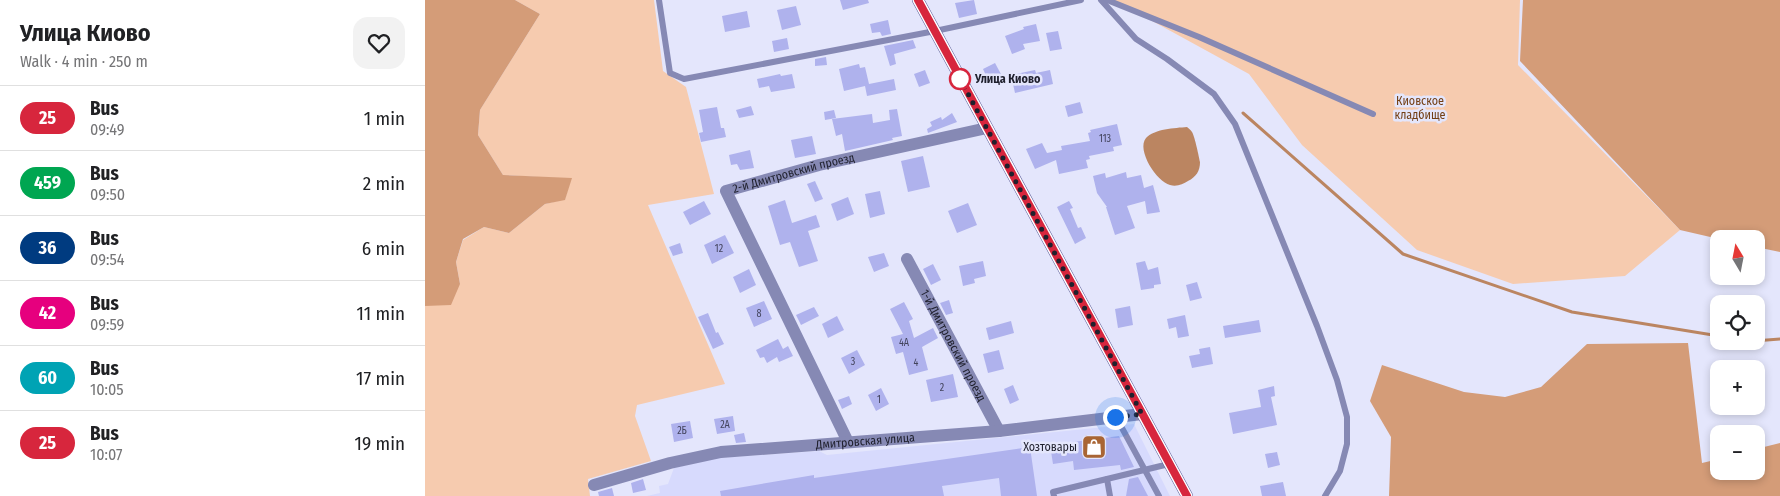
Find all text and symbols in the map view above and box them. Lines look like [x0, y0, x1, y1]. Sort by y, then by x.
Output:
button: heart [353, 17, 405, 69]
text: Улица Киово [20, 19, 151, 47]
text: Walk · 4 min · 250 m [20, 52, 148, 71]
marker: Улица Киово [949, 68, 971, 90]
place label: Улица Киово [974, 72, 1041, 86]
park label: Киовское кладбище [1395, 94, 1445, 122]
text: Bus [90, 97, 119, 120]
text: 25 [39, 107, 56, 129]
text: 1 min [364, 107, 405, 130]
text: 09:49 [90, 120, 125, 139]
house number: 113 [1099, 133, 1112, 145]
street label: 2-й Дмитровский проезд [731, 150, 856, 196]
text: Bus [90, 162, 119, 185]
text: 459 [34, 172, 61, 194]
text: 2 min [363, 172, 405, 195]
text: 09:50 [90, 185, 125, 204]
text: Bus [90, 227, 119, 250]
north arrow [1710, 230, 1765, 285]
map controls [1710, 230, 1765, 480]
text: 36 [39, 237, 56, 259]
text: 6 min [362, 237, 405, 260]
house number: 12 [715, 243, 724, 255]
text: 09:54 [90, 250, 125, 269]
street label: 1-й Дмитровский проезд [918, 287, 989, 404]
text: Bus [90, 292, 119, 315]
button: locate [1710, 295, 1765, 350]
text: 42 [39, 302, 56, 324]
text: 11 min [357, 302, 405, 325]
house number: 8 [757, 308, 762, 320]
text: 09:59 [90, 315, 124, 334]
house number: 4А [899, 337, 910, 349]
house number: 3 [851, 356, 856, 368]
text: Bus [90, 357, 119, 380]
house number: 4 [914, 357, 919, 369]
button: + [1710, 360, 1765, 415]
text: 60 [38, 367, 57, 389]
text: 17 min [356, 367, 405, 390]
text: 10:05 [90, 380, 124, 399]
house number: 2 [940, 382, 945, 394]
house number: 1 [877, 394, 881, 406]
your location [1103, 405, 1128, 430]
house number: 2А [720, 419, 731, 431]
text: Bus [90, 422, 119, 445]
house number: 2Б [677, 425, 687, 437]
button: − [1710, 425, 1765, 480]
street label: Дмитровская улица [814, 430, 916, 452]
text: 25 [39, 432, 56, 454]
text: 19 min [354, 432, 405, 455]
shop icon: Хозтовары [1081, 434, 1107, 460]
place label: Хозтовары [1023, 440, 1077, 454]
text: 10:07 [90, 445, 123, 464]

